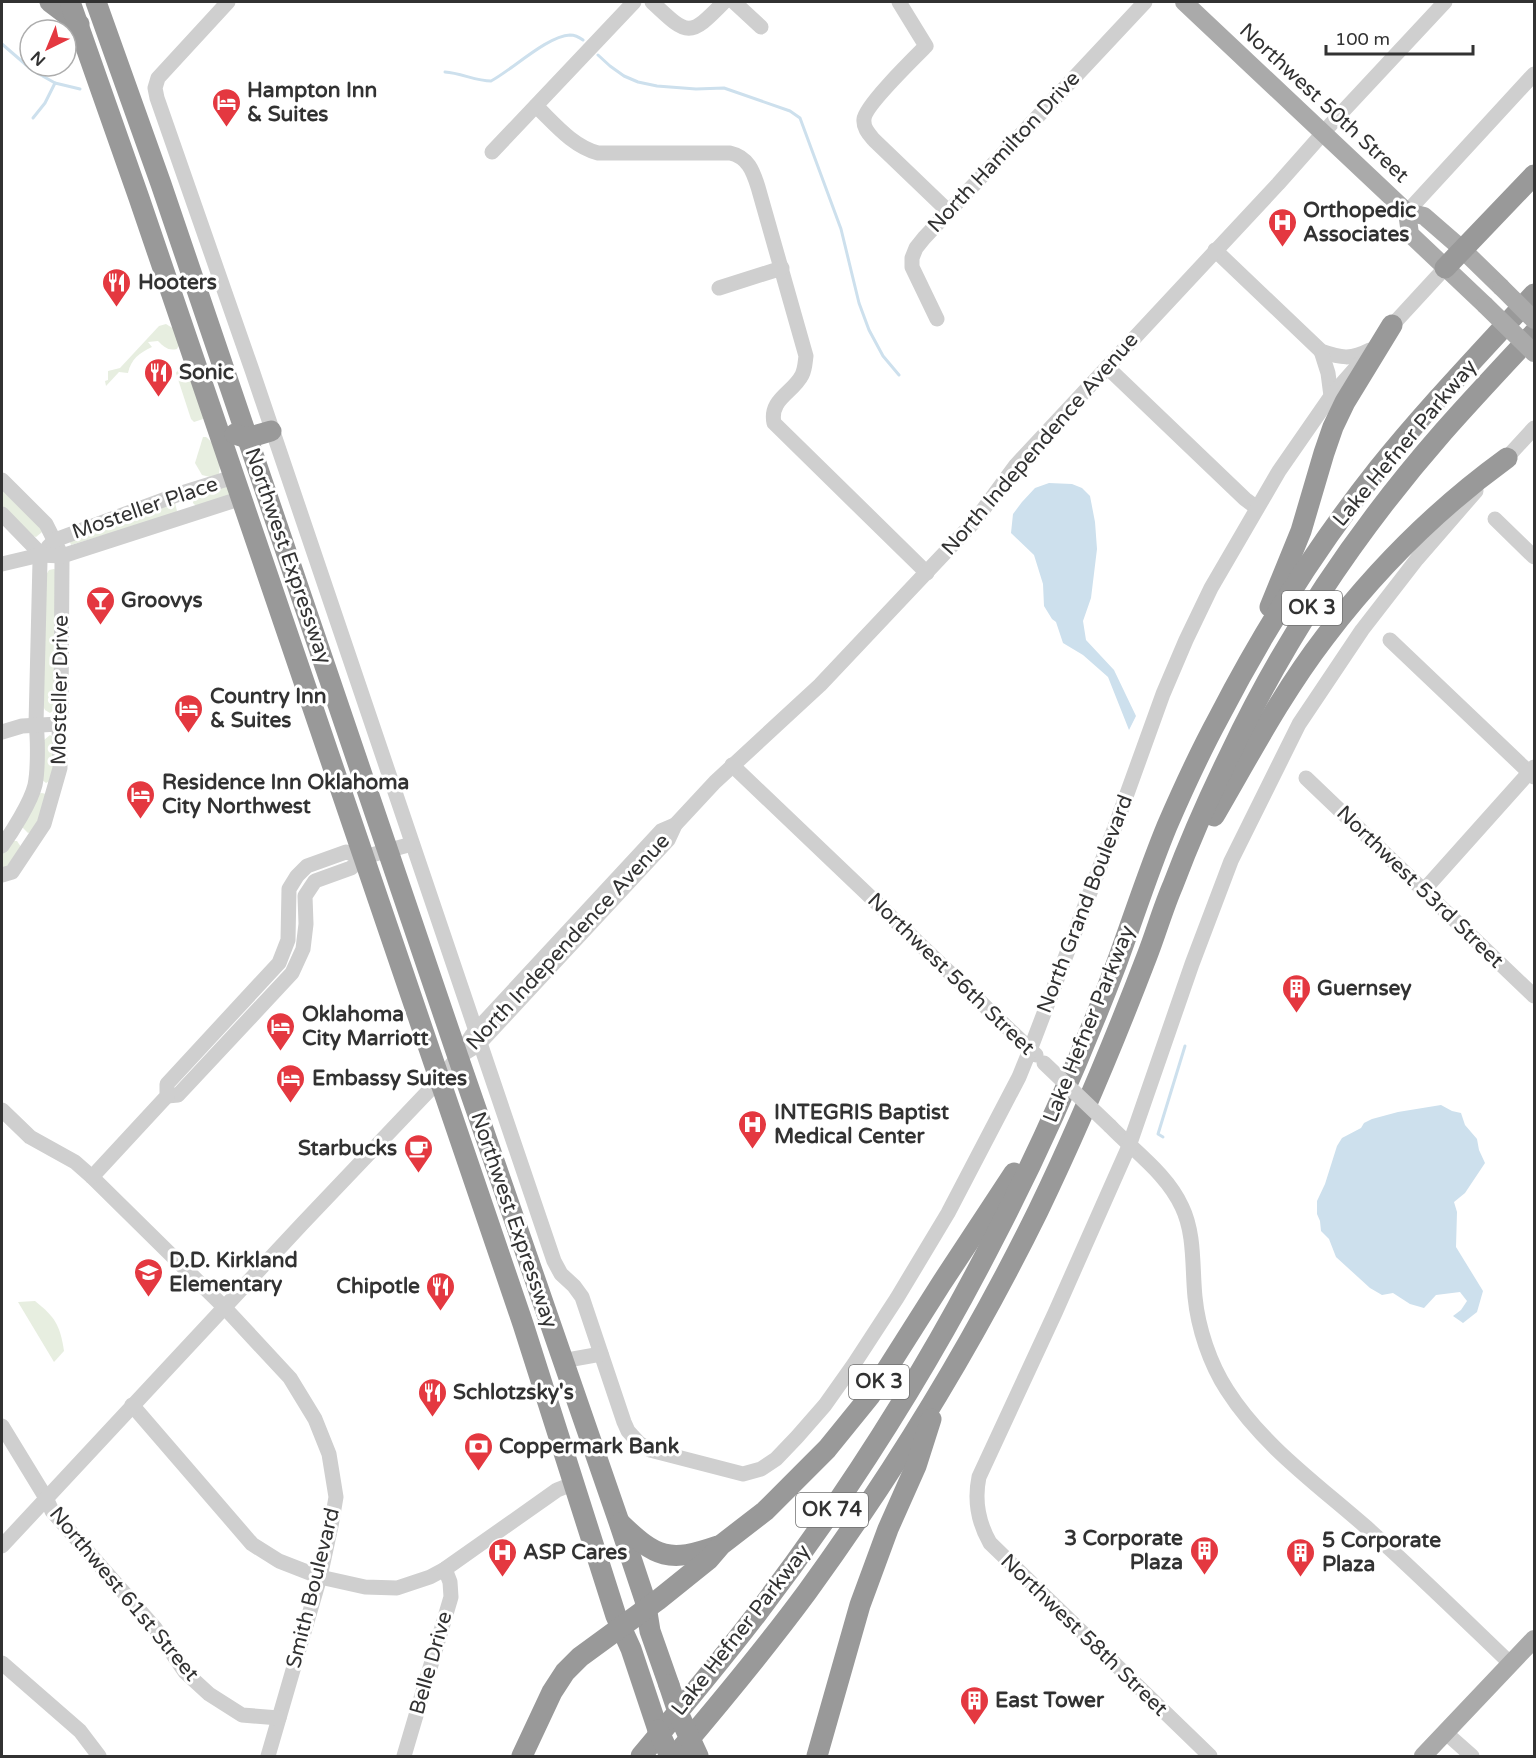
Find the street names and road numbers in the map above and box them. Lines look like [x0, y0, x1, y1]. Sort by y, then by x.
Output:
street label: Northwest 50th Street [1234, 18, 1414, 188]
street label: North Hamilton Drive [923, 66, 1085, 238]
street label: North Independence Avenue [936, 327, 1144, 560]
street label: Lake Hefner Parkway [1328, 354, 1482, 532]
street label: Northwest Expressway [239, 445, 337, 667]
street label: Mosteller Place [69, 471, 221, 545]
road number: OK 3 [1282, 591, 1342, 625]
street label: Mosteller Drive [46, 615, 74, 765]
street label: North Grand Boulevard [1032, 791, 1138, 1017]
street label: Northwest 53rd Street [1331, 801, 1509, 973]
street label: North Independence Avenue [461, 829, 675, 1055]
street label: Northwest 56th Street [862, 888, 1040, 1060]
street label: Lake Hefner Parkway [1038, 922, 1140, 1126]
street label: Northwest Expressway [465, 1109, 563, 1331]
road number: OK 3 [849, 1365, 909, 1399]
road number: OK 74 [796, 1493, 868, 1527]
street label: Northwest 61st Street [44, 1502, 204, 1686]
street label: Smith Boulevard [281, 1505, 345, 1671]
street label: Lake Hefner Parkway [666, 1539, 816, 1721]
street label: Northwest 58th Street [995, 1549, 1173, 1721]
street label: Belle Drive [404, 1609, 458, 1717]

